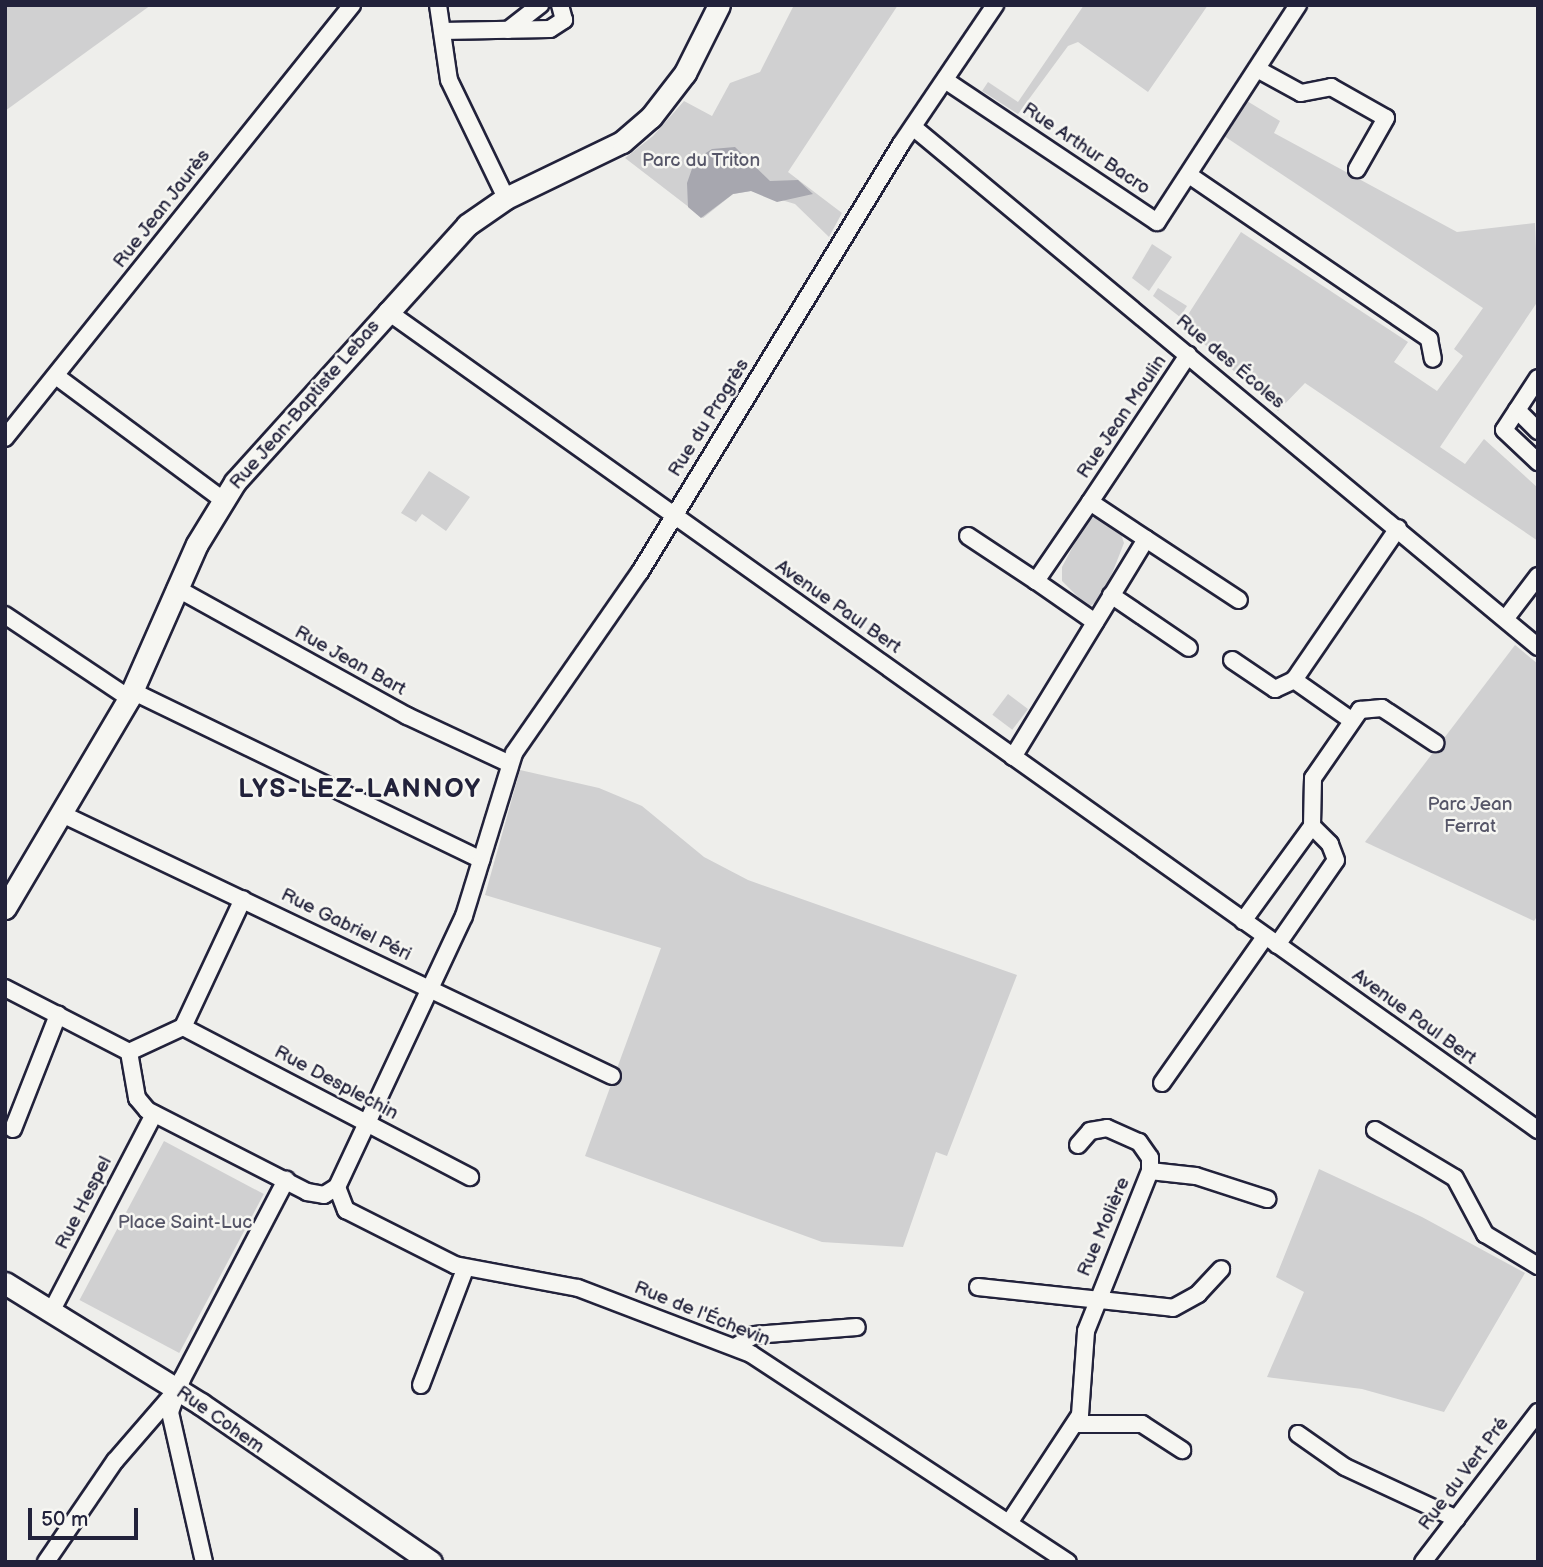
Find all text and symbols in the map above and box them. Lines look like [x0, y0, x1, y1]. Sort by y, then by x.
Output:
street label: Rue Arthur Bacro [1018, 98, 1154, 200]
street label: Rue Jean Jaurès [108, 144, 216, 274]
park label: Parc du Triton [642, 150, 760, 172]
street label: Rue des Écoles [1171, 310, 1289, 414]
street label: Rue Jean-Baptiste Lebas [225, 315, 385, 495]
street label: Rue Jean Moulin [1072, 351, 1172, 483]
street label: Rue du Progrès [664, 355, 754, 481]
street label: Avenue Paul Bert [771, 555, 905, 659]
street label: Rue Jean Bart [290, 621, 410, 701]
district label: LYS-LEZ-LANNOY [240, 774, 480, 806]
park label: Parc Jean Ferrat [1427, 794, 1513, 838]
street label: Rue Gabriel Péri [277, 884, 415, 966]
street label: Avenue Paul Bert [1347, 964, 1481, 1070]
street label: Rue Desplechin [270, 1041, 402, 1125]
street label: Rue Hespel [51, 1153, 117, 1253]
street label: Rue Molière [1073, 1174, 1135, 1280]
park label: Place Saint-Luc [117, 1212, 253, 1234]
street label: Rue de l'Échevin [631, 1276, 773, 1352]
street label: Rue Cohem [172, 1381, 268, 1459]
street label: Rue du Vert Pré [1414, 1413, 1514, 1535]
scale bar [32, 1494, 142, 1538]
text: 50 m [41, 1507, 88, 1532]

